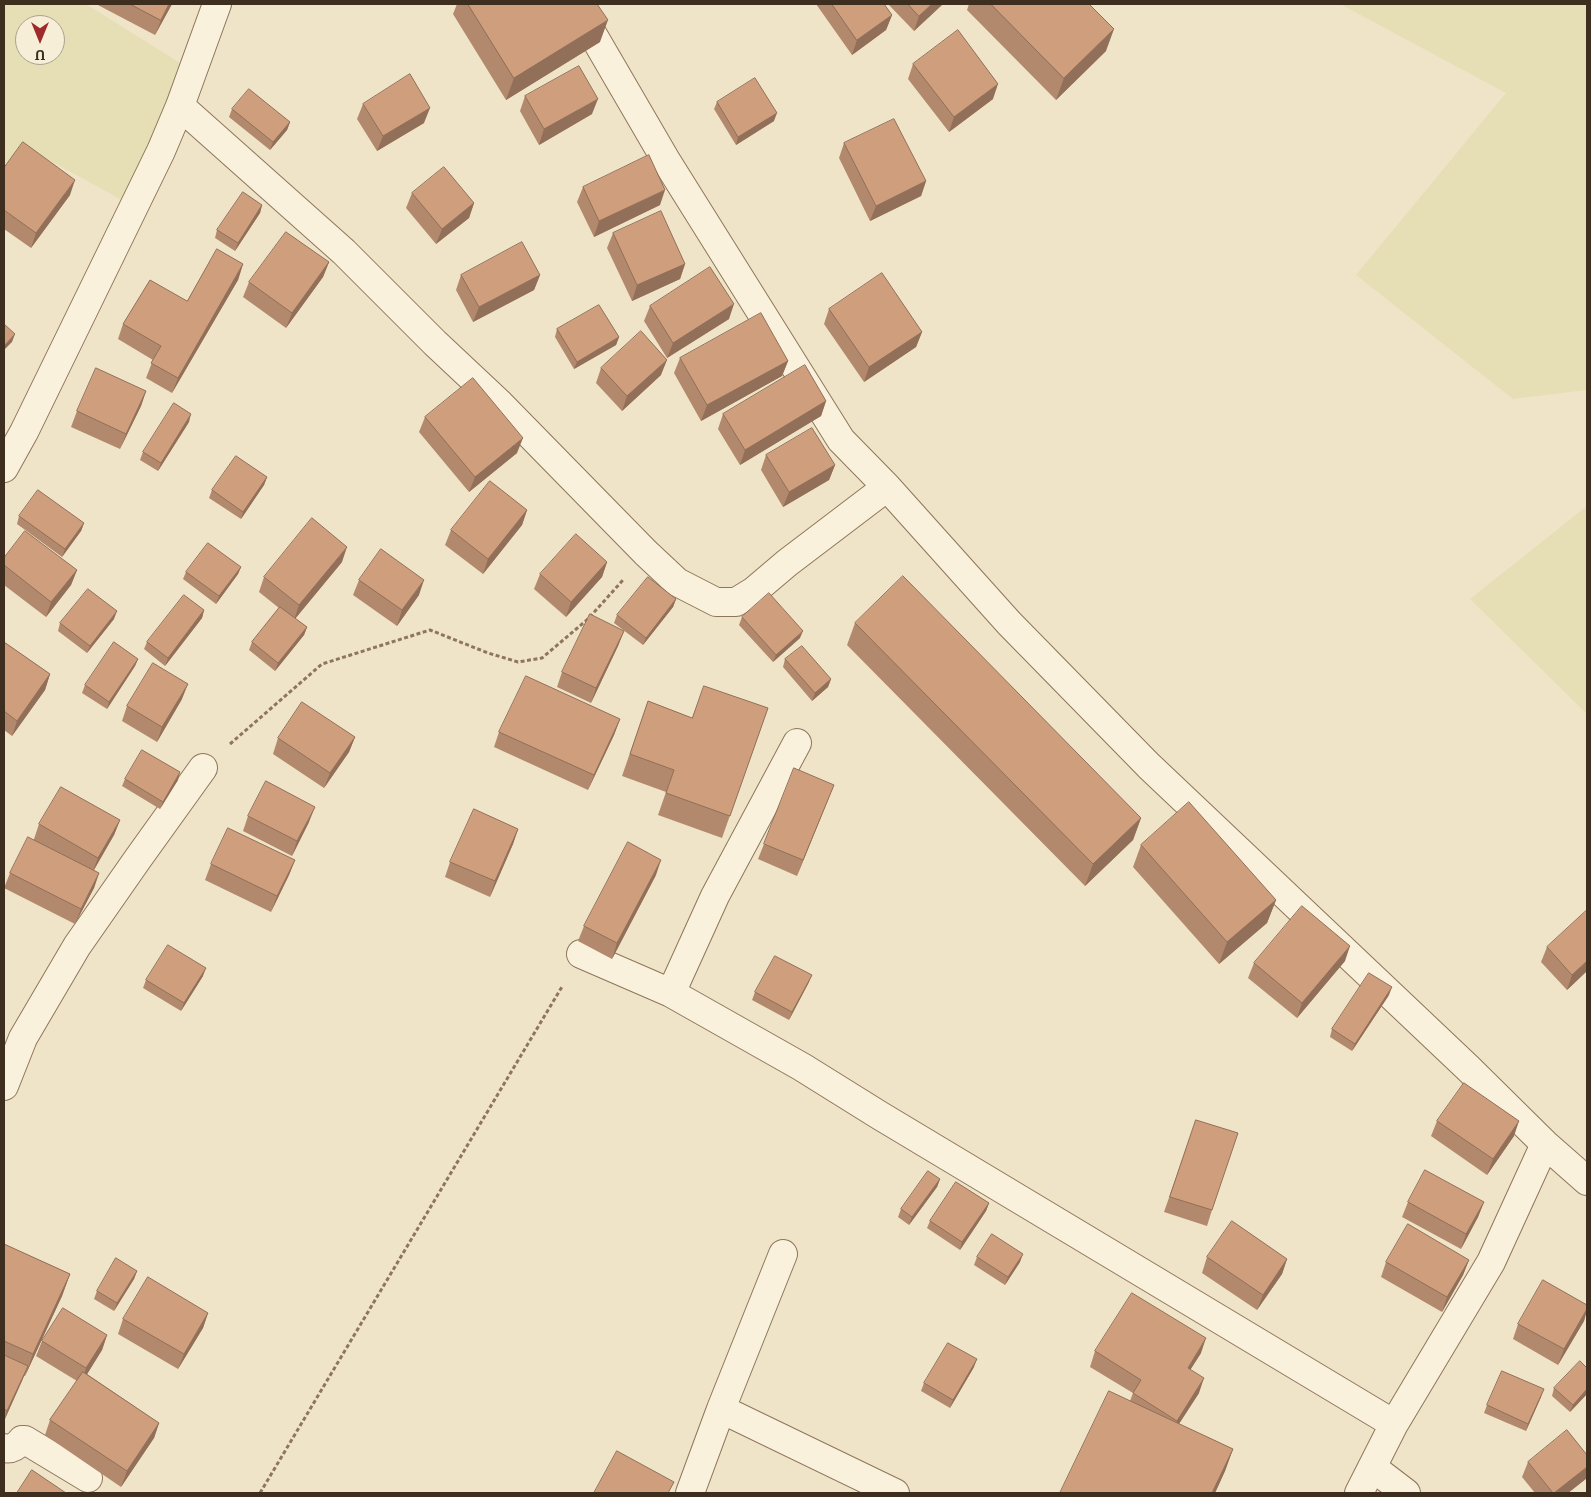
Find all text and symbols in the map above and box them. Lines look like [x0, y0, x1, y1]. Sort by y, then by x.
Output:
north arrow [15, 15, 65, 65]
text: U [35, 46, 45, 63]

